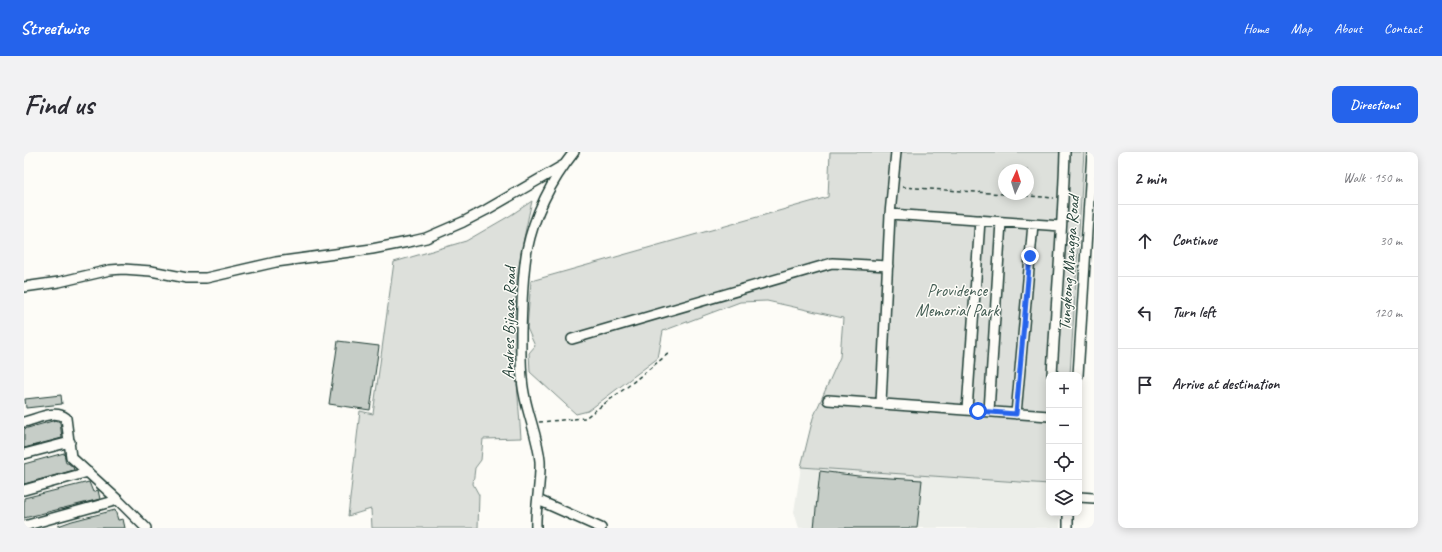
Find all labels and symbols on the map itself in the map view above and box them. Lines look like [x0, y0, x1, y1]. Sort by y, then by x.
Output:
north arrow [998, 164, 1034, 200]
street label: Tungkong Mangga Road [1054, 192, 1084, 331]
route end [1021, 247, 1039, 265]
street label: Andres Bijasa Road [498, 264, 521, 380]
park label: Providence Memorial Park [915, 280, 1000, 321]
route start [969, 402, 987, 420]

